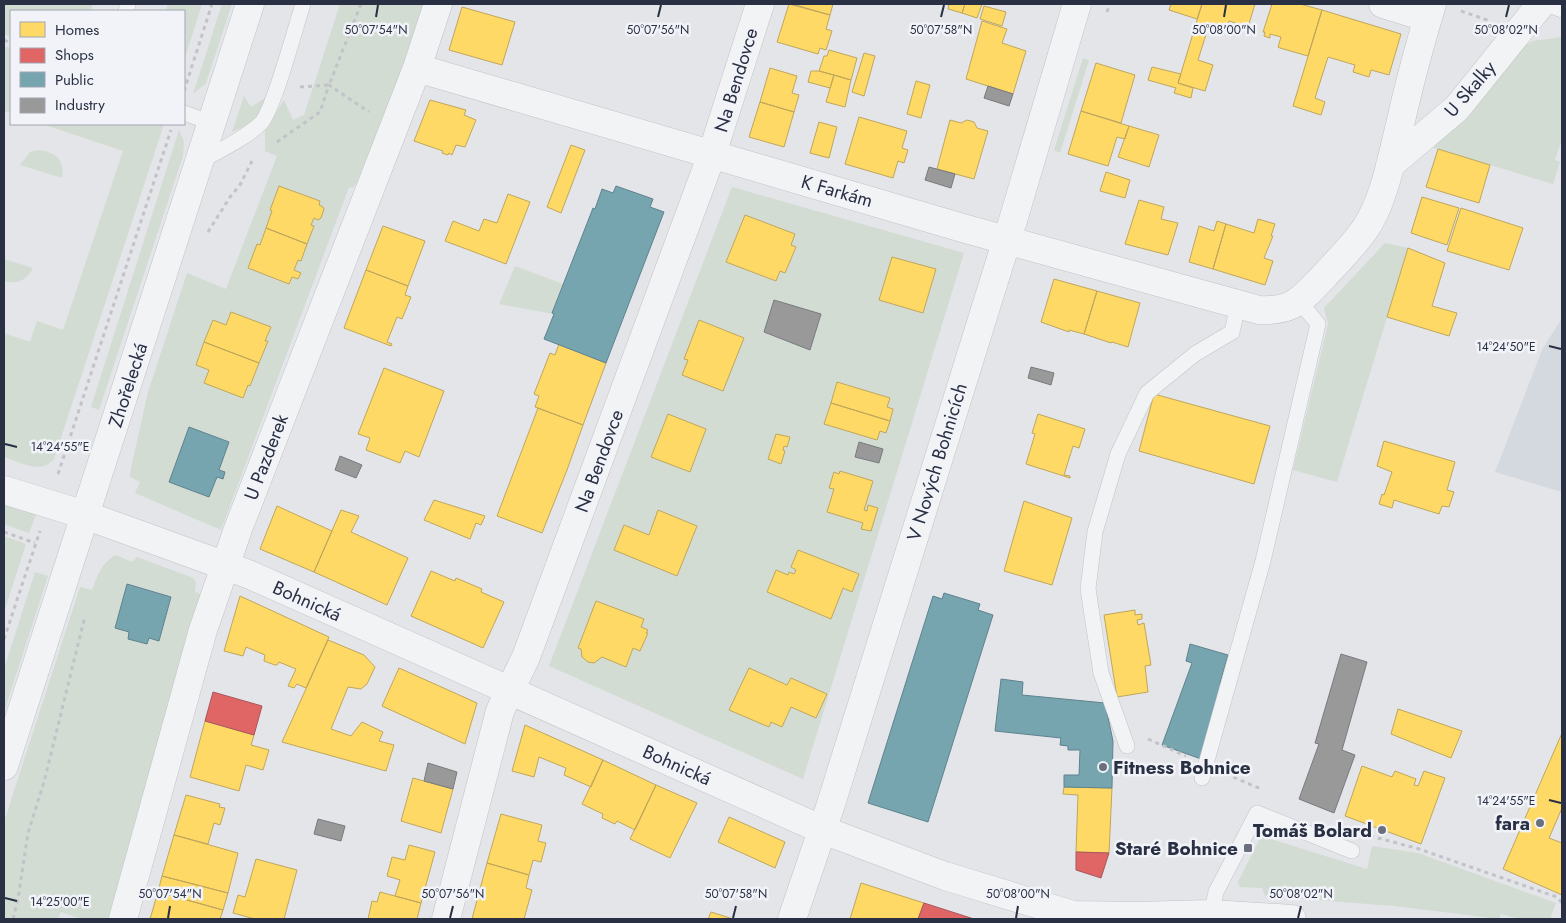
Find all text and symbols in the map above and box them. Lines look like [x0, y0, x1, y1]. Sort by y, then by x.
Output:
legend [10, 10, 185, 125]
text: Homes [55, 19, 99, 41]
text: 50°07'54"N [345, 21, 407, 39]
text: 50°07'56"N [627, 21, 689, 39]
text: 50°07'58"N [910, 21, 972, 39]
text: 50°08'00"N [1192, 21, 1256, 39]
text: 50°08'02"N [1474, 21, 1538, 39]
street label: Na Bendovce [707, 24, 765, 135]
text: Shops [55, 44, 94, 66]
street label: U Skalky [1438, 54, 1503, 123]
text: Public [55, 69, 94, 91]
text: Industry [55, 94, 105, 116]
street label: K Farkám [798, 168, 876, 214]
text: 14°24'50"E [1476, 338, 1536, 356]
street label: Zhořelecká [102, 339, 154, 431]
street label: V Nových Bohnicích [900, 380, 974, 544]
street label: Na Bendovce [568, 406, 630, 516]
street label: U Pazderek [237, 409, 295, 504]
text: 14°24'55"E [31, 438, 89, 456]
street label: Bohnická [268, 574, 346, 628]
street label: Bohnická [638, 738, 716, 792]
place label: Fitness Bohnice [1113, 754, 1251, 781]
marker: Fitness Bohnice [1097, 761, 1109, 773]
text: 14°24'55"E [1477, 792, 1535, 810]
place label: fara [1495, 810, 1530, 837]
place label: Tomáš Bolard [1253, 817, 1372, 844]
marker: fara [1534, 817, 1546, 829]
marker: Tomáš Bolard [1376, 824, 1388, 836]
place label: Staré Bohnice [1115, 835, 1238, 862]
marker: Staré Bohnice [1242, 842, 1254, 854]
text: 50°07'54"N [139, 885, 201, 903]
text: 50°07'56"N [422, 885, 484, 903]
text: 50°07'58"N [705, 885, 767, 903]
text: 50°08'00"N [986, 885, 1050, 903]
text: 50°08'02"N [1269, 885, 1333, 903]
text: 14°25'00"E [30, 893, 90, 911]

